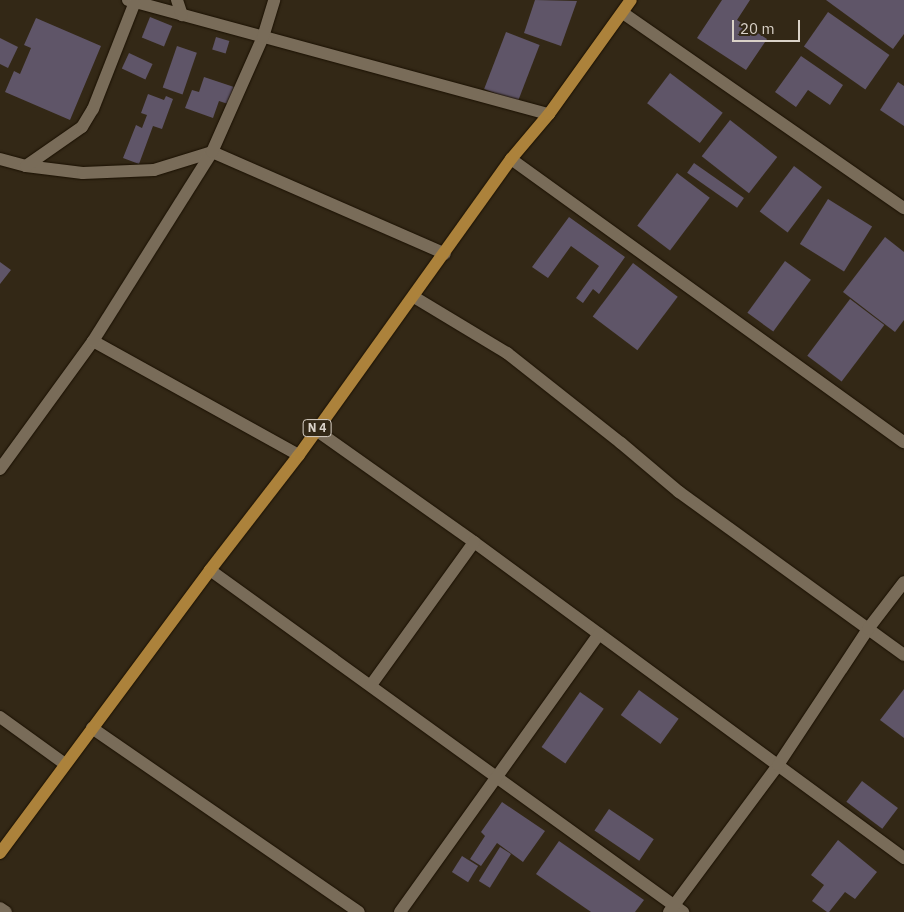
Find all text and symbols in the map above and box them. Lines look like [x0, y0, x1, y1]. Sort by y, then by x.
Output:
scale bar [734, 10, 802, 42]
text: 20 m [740, 19, 775, 38]
road number: N 4 [302, 418, 332, 438]

